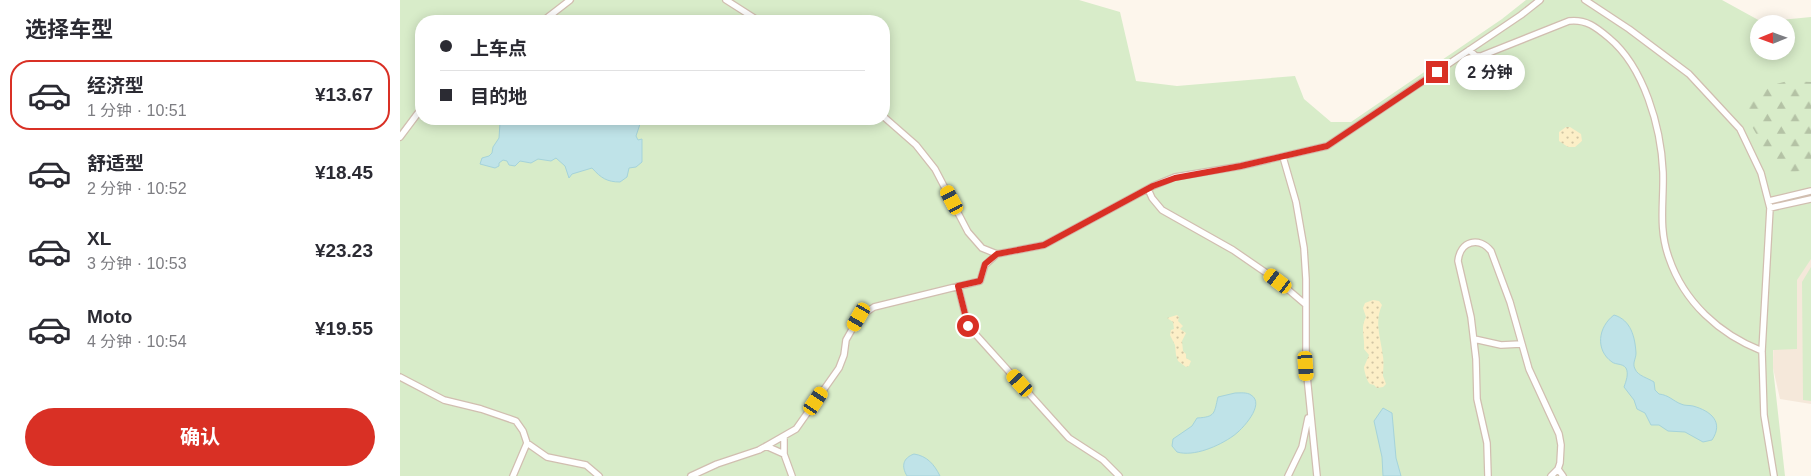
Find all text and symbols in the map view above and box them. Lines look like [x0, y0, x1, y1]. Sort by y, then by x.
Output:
north arrow [1750, 15, 1795, 60]
map controls [1750, 15, 1795, 60]
text: 选择车型 [25, 17, 113, 42]
text: 上车点 [470, 38, 527, 59]
callout: 2 分钟 [1454, 54, 1524, 90]
route end [1426, 61, 1448, 83]
text: 2 分钟 [1467, 64, 1513, 81]
icon: car [27, 73, 72, 118]
text: 经济型 [87, 75, 144, 96]
text: ¥13.67 [315, 84, 373, 105]
text: 目的地 [470, 86, 527, 107]
text: 1 分钟 · 10:51 [87, 102, 187, 119]
icon: car [27, 151, 72, 196]
text: 舒适型 [87, 153, 144, 174]
text: ¥18.45 [315, 162, 373, 183]
text: 2 分钟 · 10:52 [87, 180, 187, 197]
car [938, 183, 965, 217]
text: XL [87, 228, 111, 249]
icon: car [27, 229, 72, 274]
text: ¥23.23 [315, 240, 373, 261]
text: 3 分钟 · 10:53 [87, 255, 187, 272]
car [1261, 266, 1294, 296]
car [845, 300, 872, 334]
text: Moto [87, 306, 132, 327]
icon: car [27, 307, 72, 352]
route start [957, 315, 979, 337]
text: ¥19.55 [315, 318, 373, 339]
text: 4 分钟 · 10:54 [87, 333, 187, 350]
car [1297, 351, 1314, 381]
car [1004, 367, 1035, 399]
car [801, 384, 830, 418]
button: 确认 [25, 408, 375, 466]

